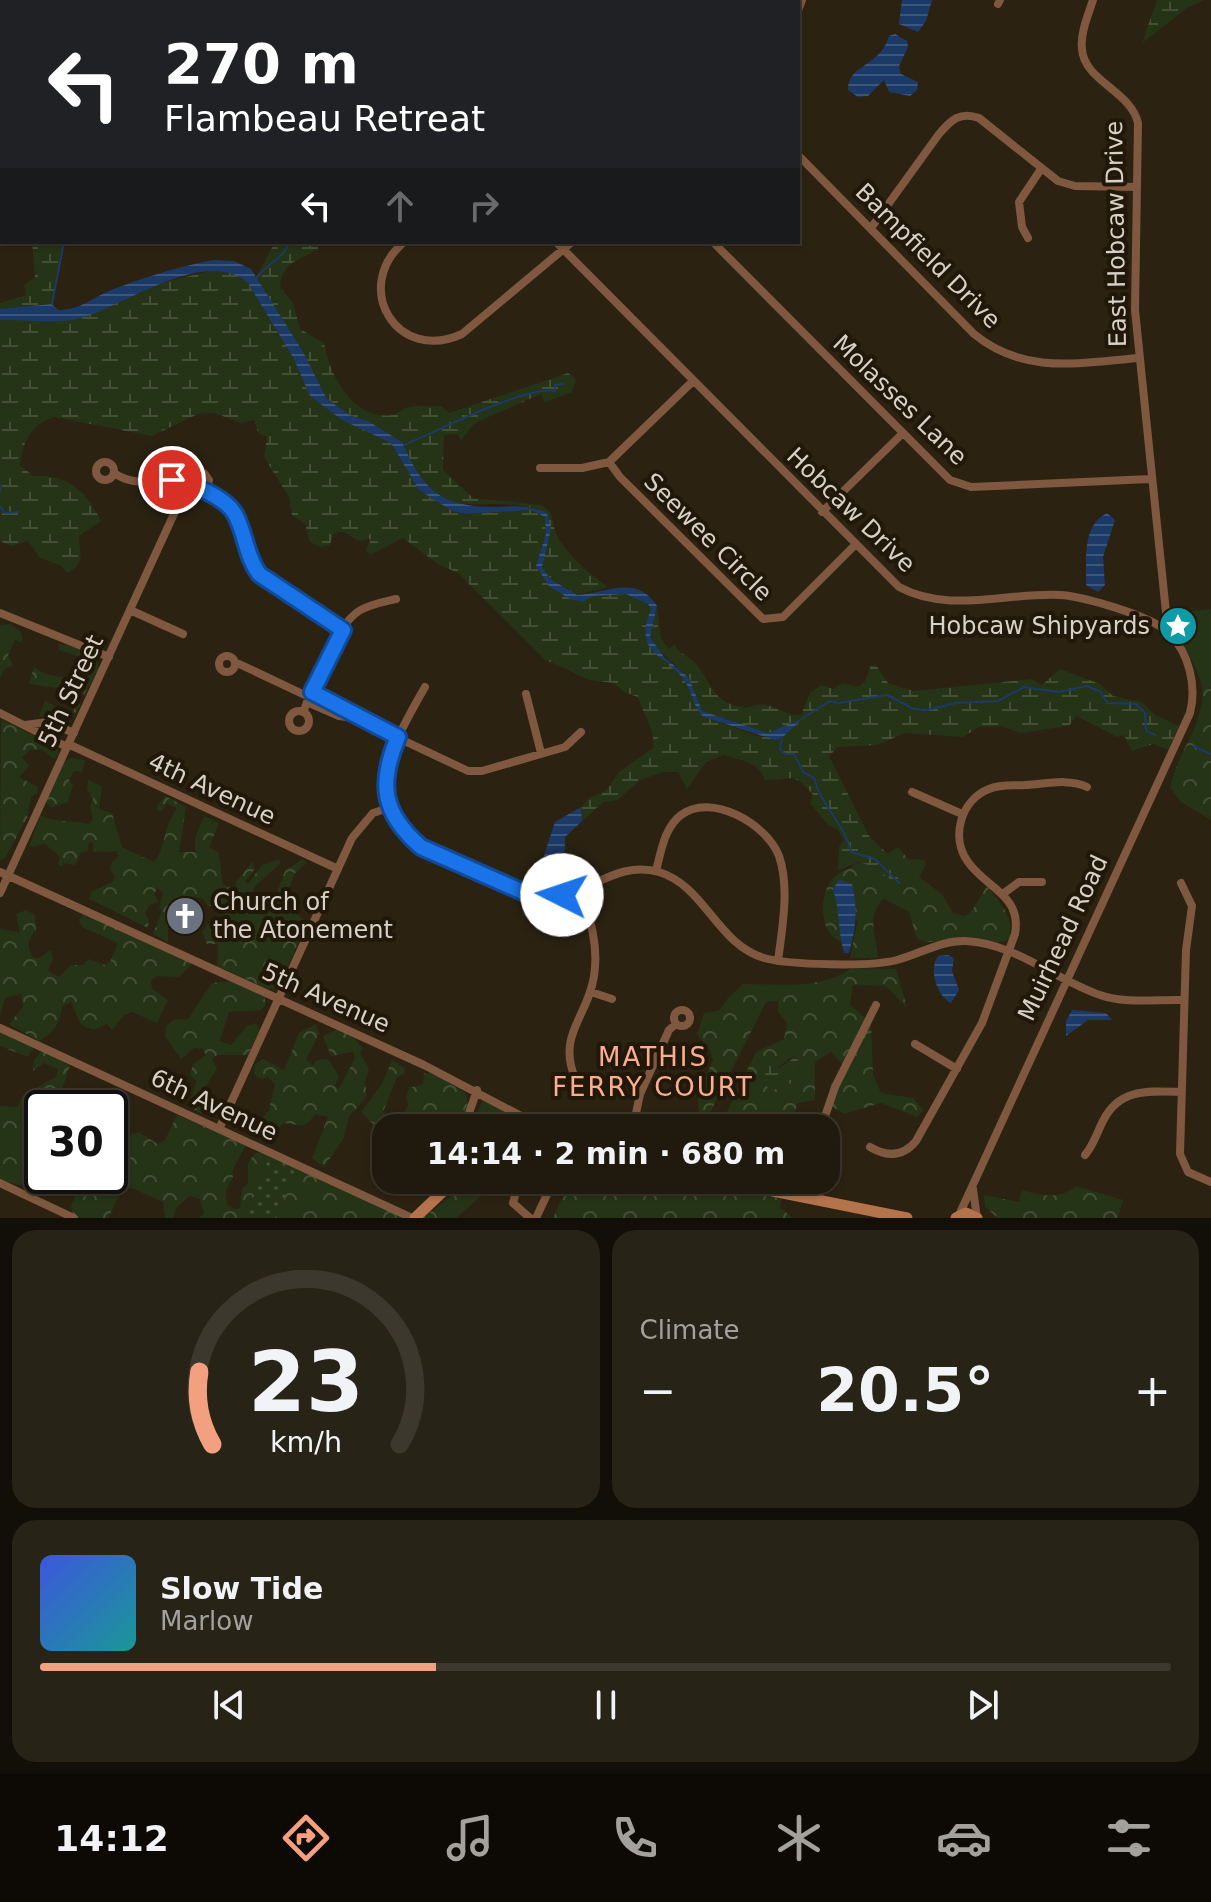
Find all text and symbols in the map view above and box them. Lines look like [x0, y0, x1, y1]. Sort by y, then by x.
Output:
text: 270 m [164, 31, 359, 96]
icon: left [32, 32, 136, 136]
text: Flambeau Retreat [164, 98, 485, 139]
street label: East Hobcaw Drive [1100, 121, 1132, 347]
street label: Bampfield Drive [850, 178, 1006, 334]
icon: left [294, 184, 338, 228]
icon: ahead [378, 184, 422, 228]
icon: right [462, 184, 506, 228]
street label: Molasses Lane [827, 329, 973, 471]
street label: Hobcaw Drive [781, 442, 921, 578]
pin [138, 446, 206, 514]
icon: arrive [150, 458, 194, 502]
street label: Seewee Circle [638, 467, 778, 607]
place icon: Hobcaw Shipyards [1157, 605, 1199, 647]
place label: Hobcaw Shipyards [928, 612, 1150, 640]
street label: 5th Street [33, 630, 109, 752]
street label: 4th Avenue [144, 747, 280, 831]
street label: Muirhead Road [1012, 851, 1114, 1025]
position arrow [520, 853, 604, 937]
place label: Church of the Atonement [213, 888, 393, 944]
church icon: Church of the Atonement [164, 895, 206, 937]
street label: 5th Avenue [258, 957, 394, 1039]
district label: MATHIS FERRY COURT [552, 1042, 754, 1102]
street label: 6th Avenue [146, 1063, 282, 1147]
speed limit sign: 30 [24, 1090, 128, 1194]
text: 14:14 · 2 min · 680 m [427, 1136, 785, 1171]
text: Climate [640, 1315, 740, 1345]
text: 23 [248, 1334, 364, 1431]
text: 20.5° [816, 1355, 994, 1425]
text: − [640, 1365, 676, 1416]
text: + [1134, 1365, 1171, 1416]
text: km/h [270, 1425, 342, 1459]
text: Slow Tide [160, 1571, 323, 1606]
text: Marlow [160, 1606, 253, 1636]
icon: previous [207, 1683, 251, 1727]
icon: pause [584, 1683, 628, 1727]
icon: next [961, 1683, 1005, 1727]
icon: directions [278, 1810, 334, 1866]
icon: music [442, 1810, 498, 1866]
icon: phone [607, 1810, 663, 1866]
icon: climate [771, 1810, 827, 1866]
icon: car [936, 1810, 992, 1866]
icon: filters [1101, 1810, 1157, 1866]
text: 14:12 [54, 1818, 169, 1859]

